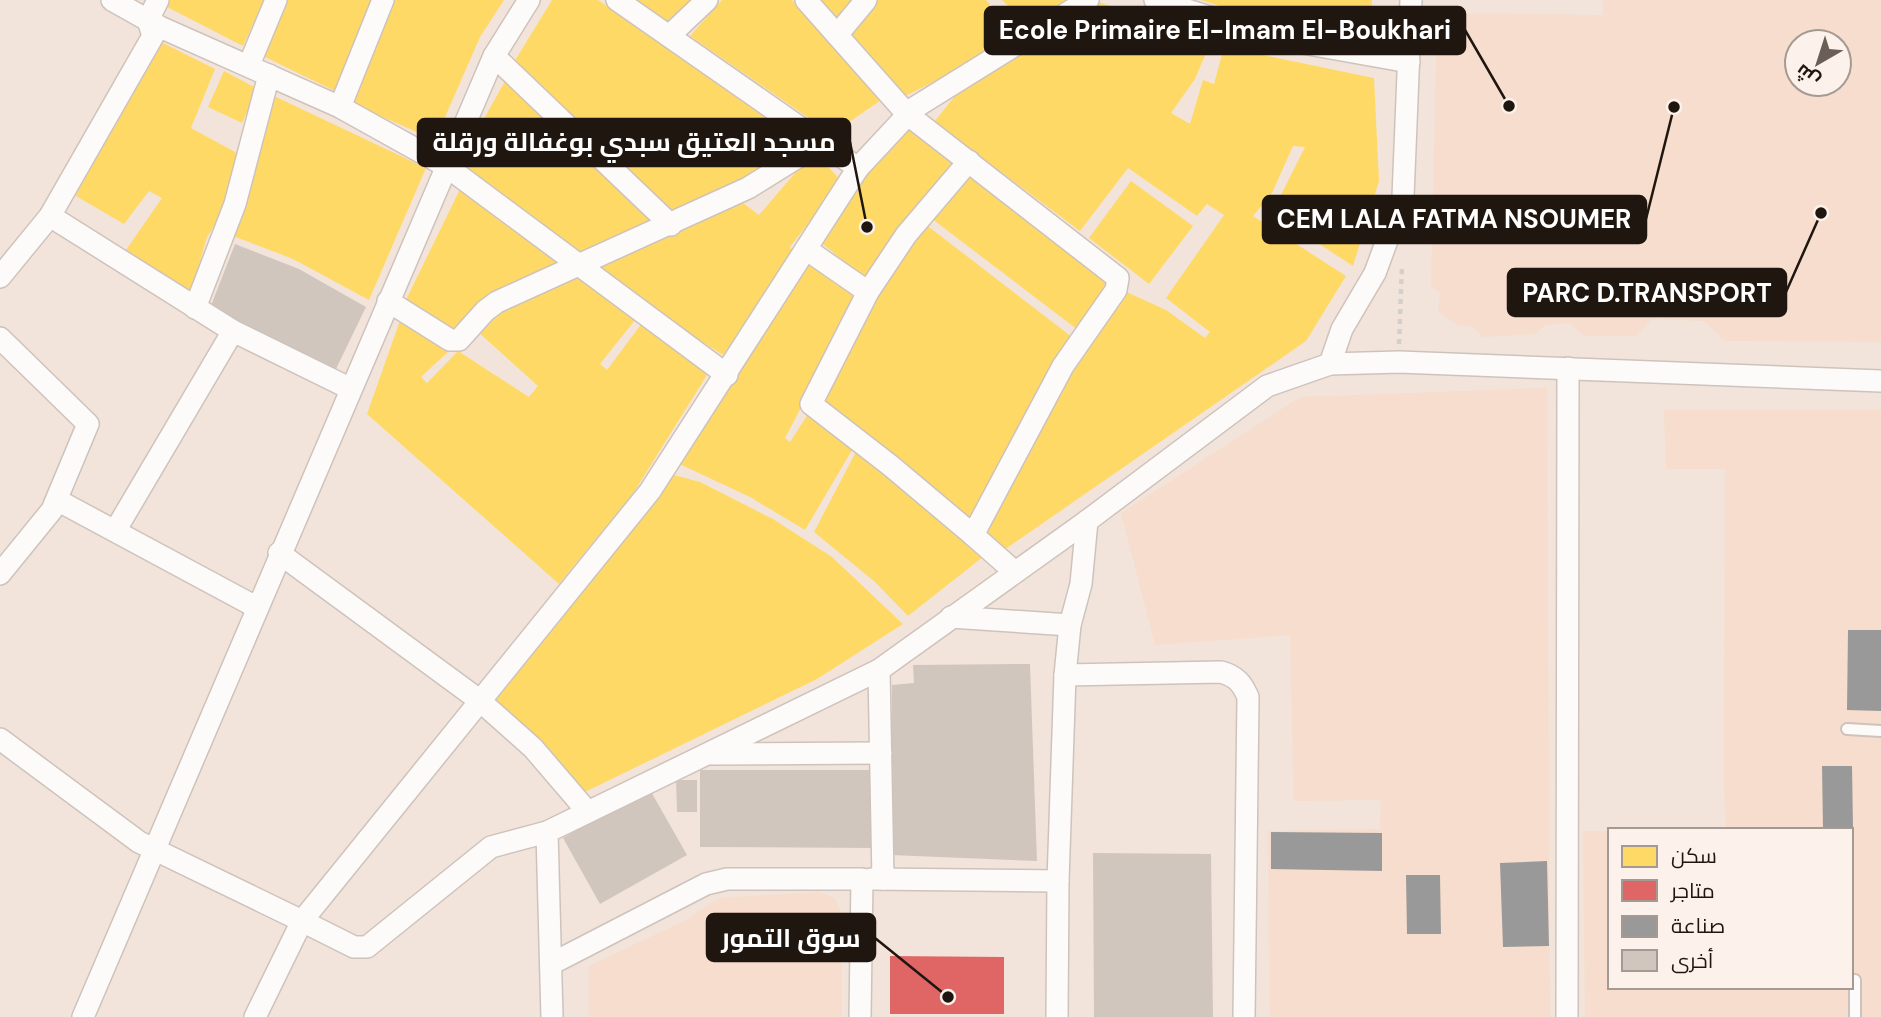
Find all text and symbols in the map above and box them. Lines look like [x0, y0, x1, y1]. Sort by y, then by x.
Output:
callout: Ecole Primaire El-Imam El-Boukhari [985, 7, 1465, 54]
text: Ecole Primaire El-Imam El-Boukhari [999, 13, 1451, 47]
north arrow [1783, 28, 1853, 98]
text: ش [1790, 58, 1825, 93]
callout: مسجد العتيق سبدي بوغفالة ورقلة [418, 119, 850, 166]
text: مسجد العتيق سبدي بوغفالة ورقلة [432, 125, 836, 163]
callout: CEM LALA FATMA NSOUMER [1263, 196, 1646, 243]
text: CEM LALA FATMA NSOUMER [1276, 202, 1632, 236]
callout: PARC D.TRANSPORT [1508, 269, 1786, 316]
text: PARC D.TRANSPORT [1522, 276, 1772, 310]
legend [1608, 828, 1853, 989]
text: سكن [1671, 842, 1717, 870]
text: متاجر [1670, 877, 1715, 905]
text: صناعة [1671, 912, 1725, 940]
callout: سوق التمور [707, 914, 875, 961]
text: سوق التمور [720, 921, 861, 955]
text: أخرى [1671, 947, 1713, 975]

